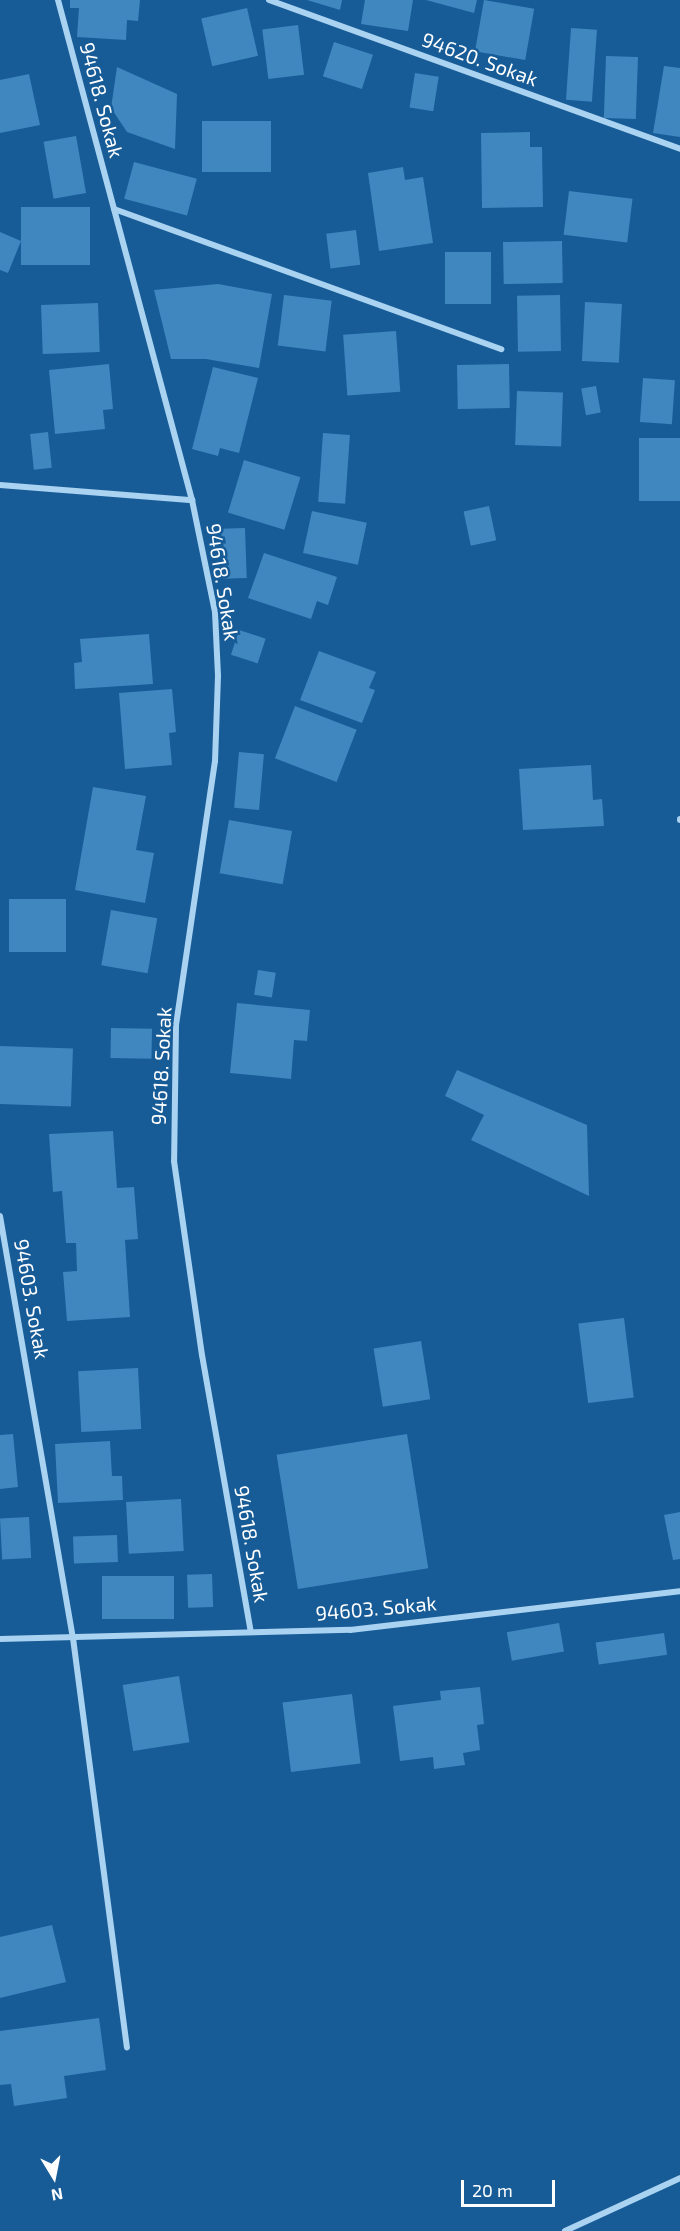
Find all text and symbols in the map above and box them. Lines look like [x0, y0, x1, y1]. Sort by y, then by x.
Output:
street label: 94620. Sokak [419, 27, 541, 91]
street label: 94618. Sokak [75, 40, 129, 160]
street label: 94618. Sokak [202, 522, 244, 642]
street label: 94618. Sokak [146, 1006, 176, 1126]
street label: 94603. Sokak [10, 1237, 54, 1361]
street label: 94618. Sokak [230, 1484, 274, 1604]
street label: 94603. Sokak [315, 1591, 437, 1625]
north arrow [24, 2147, 84, 2207]
scale bar [464, 2168, 558, 2206]
text: 20 m [472, 2179, 513, 2201]
text: N [50, 2185, 65, 2206]

